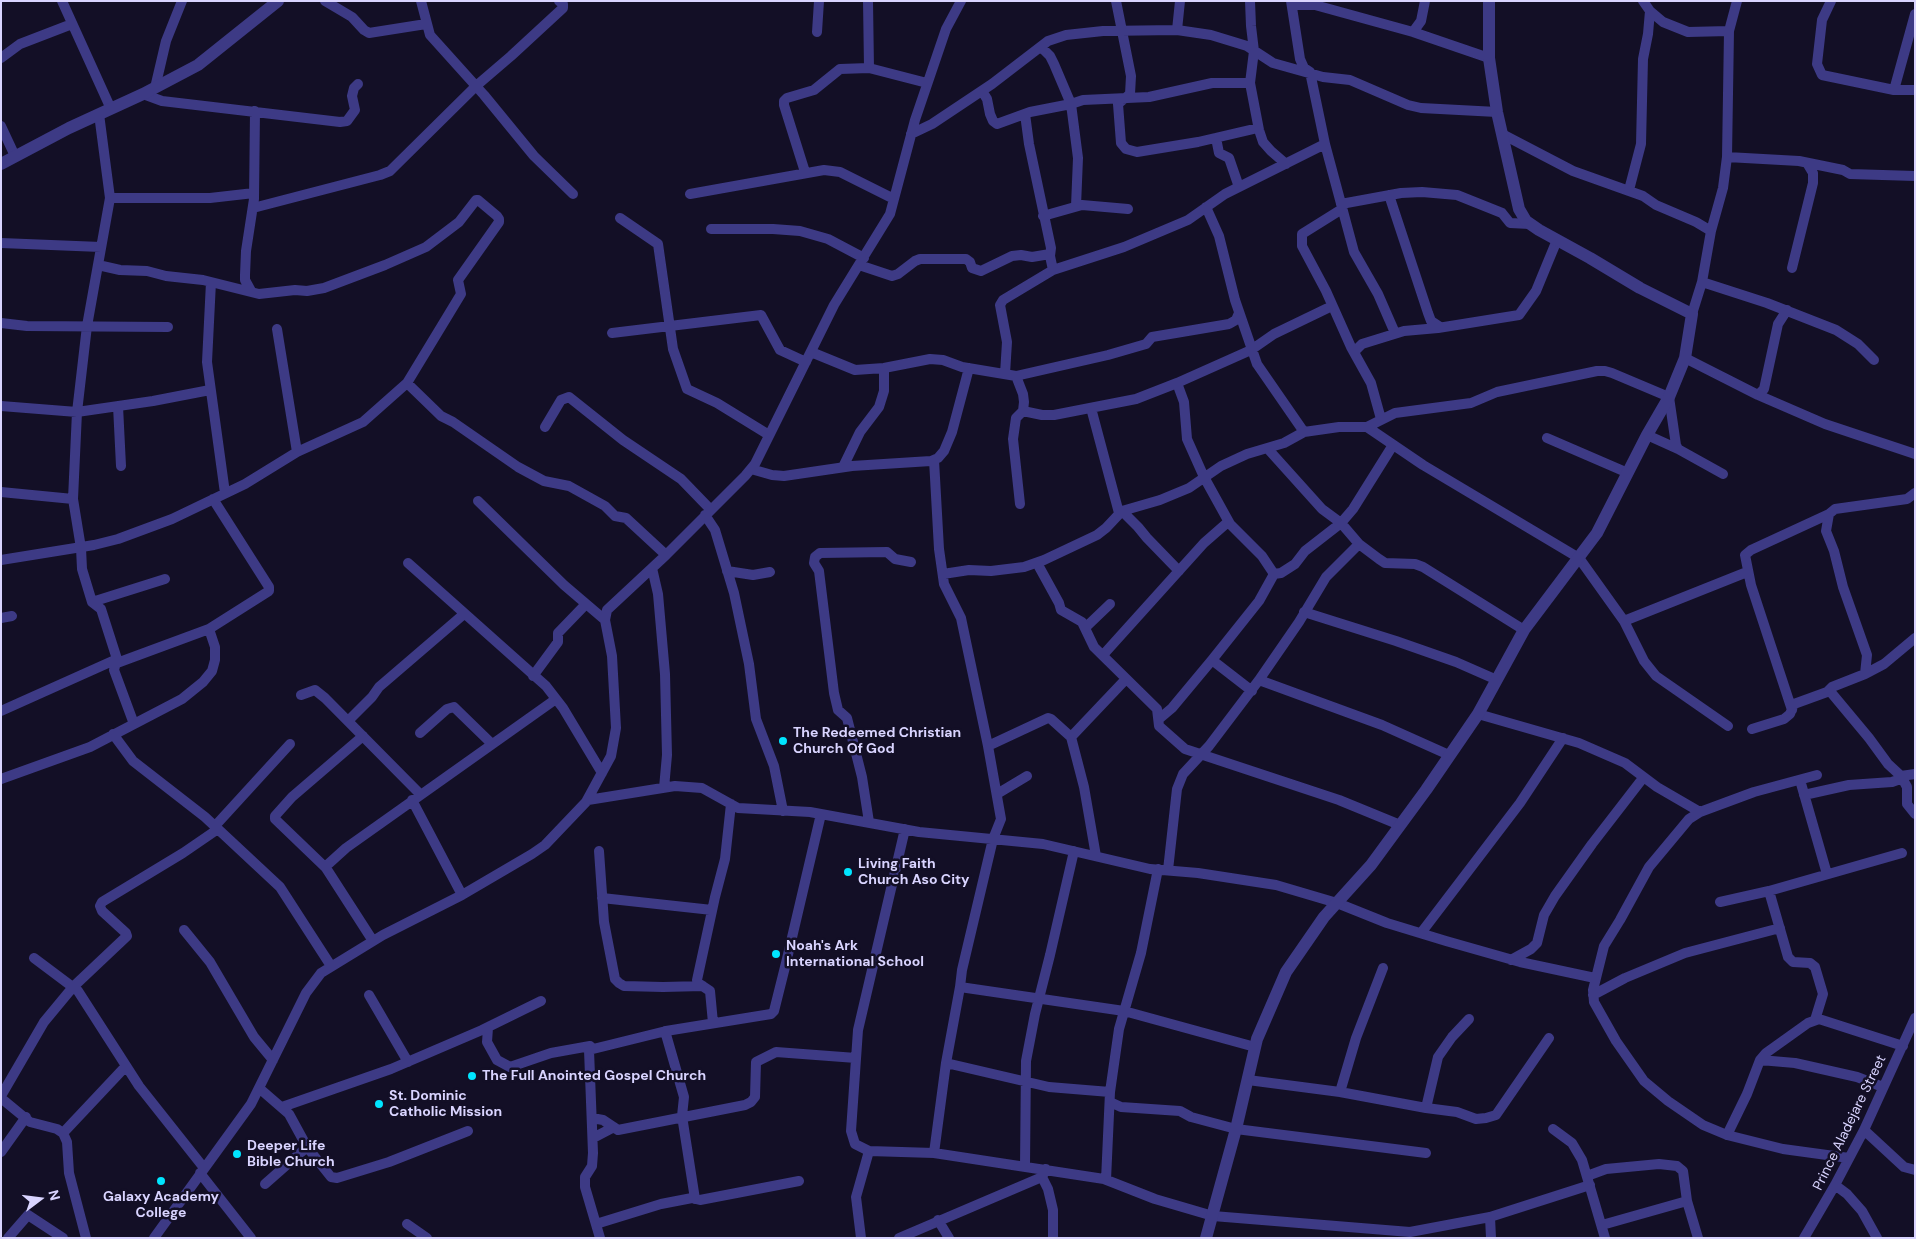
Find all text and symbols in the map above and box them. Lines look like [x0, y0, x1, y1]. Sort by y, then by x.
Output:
place label: The Redeemed Christian Church Of God [793, 725, 961, 758]
marker: The Redeemed Christian Church Of God [777, 735, 789, 747]
place label: Living Faith Church Aso City [858, 856, 970, 889]
marker: Living Faith Church Aso City [842, 866, 854, 878]
place label: Noah's Ark International School [786, 938, 924, 970]
marker: Noah's Ark International School [770, 948, 782, 960]
street label: Prince Aladejare Street [1810, 1053, 1890, 1193]
place label: The Full Anointed Gospel Church [482, 1068, 706, 1084]
marker: The Full Anointed Gospel Church [466, 1070, 478, 1082]
place label: St. Dominic Catholic Mission [389, 1088, 502, 1120]
marker: St. Dominic Catholic Mission [373, 1098, 385, 1110]
place label: Deeper Life Bible Church [247, 1138, 335, 1170]
marker: Deeper Life Bible Church [231, 1148, 243, 1160]
north arrow [15, 1174, 65, 1224]
marker: Galaxy Academy College [155, 1175, 167, 1187]
text: N [44, 1188, 65, 1202]
place label: Galaxy Academy College [103, 1189, 219, 1222]

